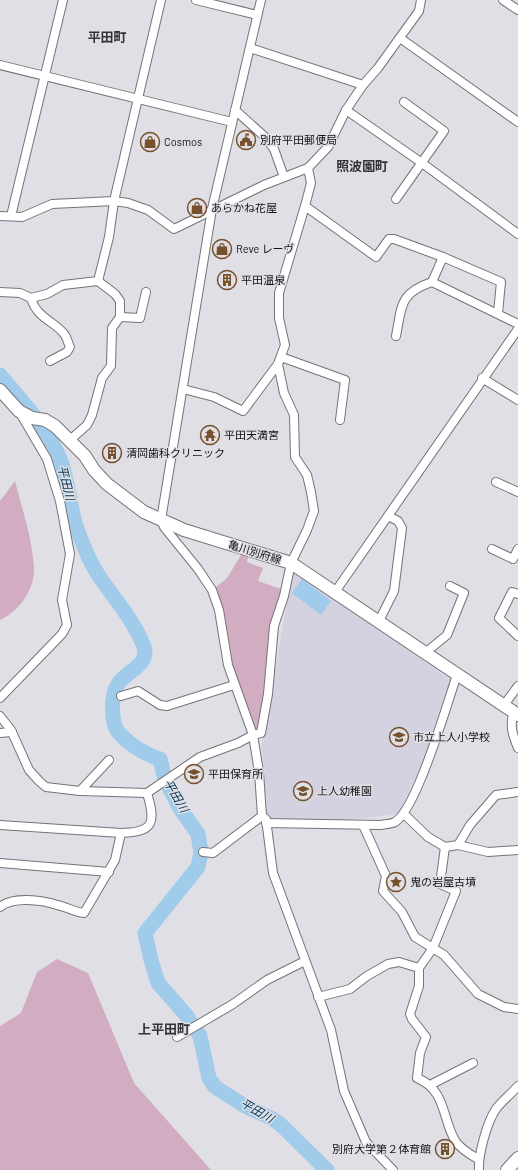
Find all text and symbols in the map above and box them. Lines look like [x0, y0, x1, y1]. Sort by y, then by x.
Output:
district label: 平田町 [87, 29, 127, 45]
public building icon: 別府平田郵便局 [235, 129, 257, 151]
shop icon: Cosmos [139, 131, 161, 153]
place label: 別府平田郵便局 [260, 133, 337, 146]
place label: Cosmos [164, 135, 202, 148]
district label: 照波園町 [336, 158, 388, 174]
shop icon: あらかね花屋 [186, 197, 208, 219]
place label: あらかね花屋 [211, 201, 277, 214]
shop icon: Reve レーヴ [211, 238, 233, 260]
place label: Reve レーヴ [236, 242, 295, 255]
building icon: 平田温泉 [216, 269, 238, 291]
place label: 平田温泉 [241, 273, 286, 286]
temple icon: 平田天満宮 [199, 424, 221, 446]
place label: 平田天満宮 [224, 428, 279, 441]
building icon: 清岡歯科クリニック [101, 442, 123, 464]
place label: 清岡歯科クリニック [126, 446, 225, 459]
water label: 平田川 [56, 464, 79, 504]
street label: 亀川別府線 [227, 537, 283, 566]
school or university icon: 市立上人小学校 [388, 726, 410, 748]
place label: 市立上人小学校 [413, 730, 490, 743]
school or university icon: 平田保育所 [183, 763, 205, 785]
place label: 平田保育所 [208, 767, 264, 780]
water label: 平田川 [162, 776, 193, 816]
school or university icon: 上人幼稚園 [292, 780, 314, 802]
place label: 上人幼稚園 [317, 784, 372, 797]
place icon: 鬼の岩屋古墳 [385, 871, 407, 893]
place label: 鬼の岩屋古墳 [410, 875, 476, 888]
district label: 上平田町 [138, 1021, 190, 1037]
water label: 平田川 [238, 1095, 278, 1126]
building icon: 別府大学第２体育館 [434, 1138, 456, 1160]
place label: 別府大学第２体育館 [332, 1142, 431, 1155]

